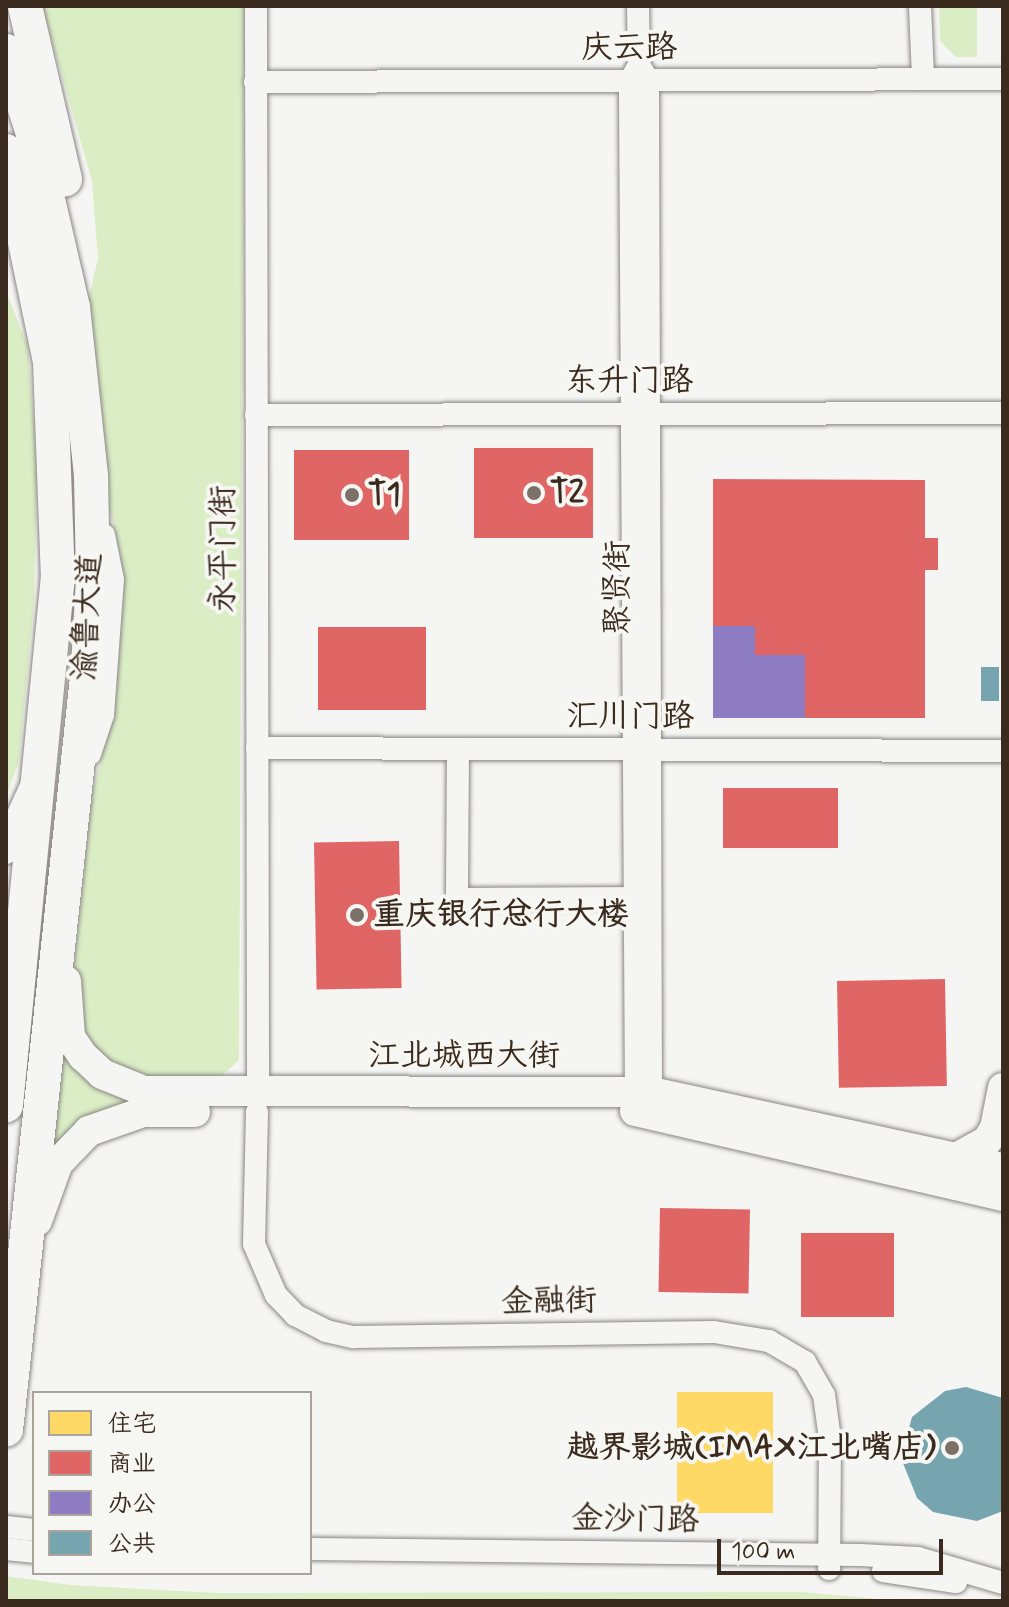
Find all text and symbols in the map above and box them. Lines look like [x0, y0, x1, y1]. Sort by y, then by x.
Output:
street label: 庆云路 [581, 29, 677, 67]
street label: 东升门路 [565, 362, 693, 400]
place label: T2 [550, 474, 584, 512]
place label: T1 [368, 476, 401, 514]
marker: T2 [525, 484, 543, 502]
street label: 永平门街 [205, 485, 243, 613]
marker: T1 [343, 486, 361, 504]
street label: 聚贤街 [599, 540, 637, 636]
street label: 渝鲁大道 [65, 552, 111, 682]
street label: 汇川门路 [566, 698, 694, 736]
place label: 重庆银行总行大楼 [373, 896, 629, 934]
marker: 重庆银行总行大楼 [348, 906, 366, 924]
street label: 江北城西大街 [368, 1037, 560, 1075]
street label: 金融街 [501, 1282, 597, 1322]
legend [32, 1391, 312, 1575]
text: 住宅 [108, 1409, 156, 1440]
place label: 越界影城(IMAX江北嘴店) [567, 1429, 936, 1467]
marker: 越界影城(IMAX江北嘴店) [943, 1439, 961, 1457]
text: 商业 [108, 1449, 156, 1480]
text: 办公 [108, 1489, 156, 1520]
street label: 金沙门路 [571, 1500, 699, 1540]
scale bar [721, 1523, 947, 1573]
text: 公共 [108, 1529, 156, 1560]
text: 100 m [731, 1537, 795, 1568]

